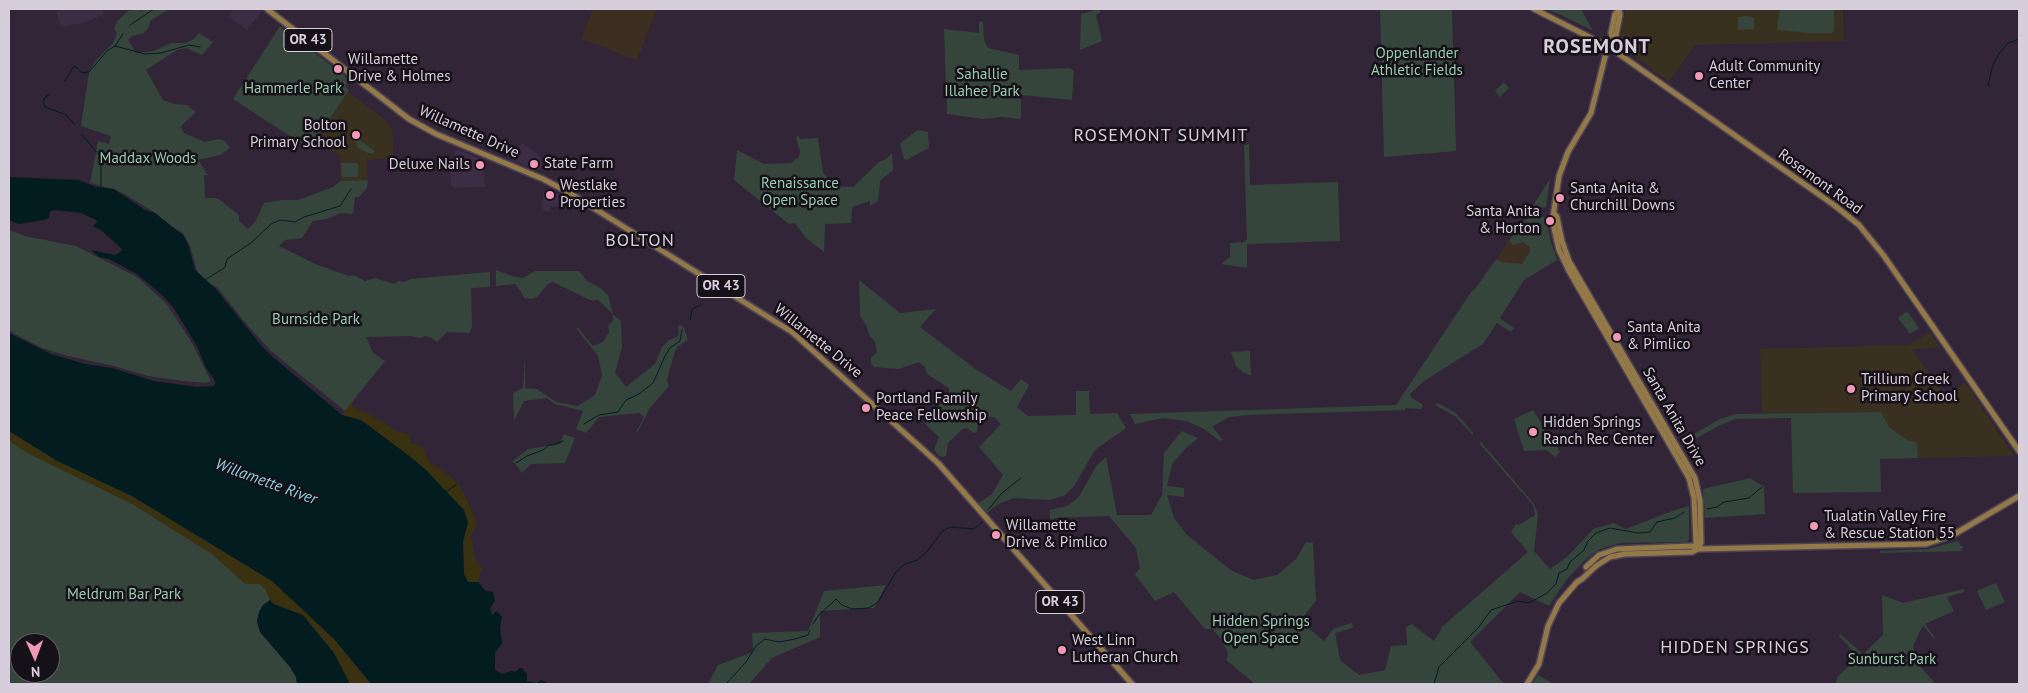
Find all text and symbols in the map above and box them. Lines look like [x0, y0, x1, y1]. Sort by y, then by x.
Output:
road number: OR 43 [284, 28, 332, 52]
district label: ROSEMONT [1542, 35, 1652, 59]
park label: Oppenlander Athletic Fields [1371, 45, 1463, 80]
place label: Willamette Drive & Holmes [348, 51, 450, 86]
place label: Adult Community Center [1709, 58, 1820, 93]
marker: Willamette Drive & Holmes [332, 63, 344, 75]
park label: Sahallie Illahee Park [944, 66, 1020, 101]
marker: Adult Community Center [1693, 70, 1705, 82]
park label: Hammerle Park [244, 80, 342, 98]
street label: Willamette Drive [416, 102, 522, 162]
place label: Bolton Primary School [250, 117, 346, 152]
district label: ROSEMONT SUMMIT [1072, 125, 1250, 147]
marker: Bolton Primary School [350, 129, 362, 141]
street label: Rosemont Road [1774, 145, 1866, 219]
park label: Maddax Woods [100, 150, 196, 168]
place label: State Farm [544, 155, 614, 173]
place label: Deluxe Nails [389, 156, 470, 174]
marker: State Farm [528, 158, 540, 170]
marker: Deluxe Nails [474, 159, 486, 171]
park label: Renaissance Open Space [761, 175, 839, 210]
place label: Westlake Properties [560, 177, 625, 212]
place label: Santa Anita & Churchill Downs [1570, 180, 1675, 215]
marker: Westlake Properties [544, 189, 556, 201]
marker: Santa Anita & Churchill Downs [1554, 192, 1566, 204]
place label: Santa Anita & Horton [1466, 203, 1540, 238]
marker: Santa Anita & Horton [1544, 215, 1556, 227]
district label: BOLTON [605, 230, 675, 252]
road number: OR 43 [697, 274, 745, 298]
street label: Willamette Drive [770, 300, 866, 382]
park label: Burnside Park [272, 311, 360, 329]
place label: Santa Anita & Pimlico [1627, 319, 1701, 354]
marker: Santa Anita & Pimlico [1611, 331, 1623, 343]
street label: Santa Anita Drive [1638, 364, 1710, 470]
place label: Trillium Creek Primary School [1861, 371, 1957, 406]
marker: Trillium Creek Primary School [1845, 383, 1857, 395]
place label: Portland Family Peace Fellowship [876, 390, 987, 425]
marker: Portland Family Peace Fellowship [860, 402, 872, 414]
place label: Hidden Springs Ranch Rec Center [1543, 414, 1654, 449]
marker: Hidden Springs Ranch Rec Center [1527, 426, 1539, 438]
water label: Willamette River [212, 455, 320, 509]
place label: Tualatin Valley Fire & Rescue Station 55 [1824, 508, 1955, 543]
place label: Willamette Drive & Pimlico [1006, 517, 1107, 552]
marker: Tualatin Valley Fire & Rescue Station 55 [1808, 520, 1820, 532]
marker: Willamette Drive & Pimlico [990, 529, 1002, 541]
park label: Meldrum Bar Park [67, 586, 181, 604]
road number: OR 43 [1036, 590, 1084, 614]
park label: Hidden Springs Open Space [1212, 613, 1310, 648]
place label: West Linn Lutheran Church [1072, 632, 1178, 667]
north arrow [10, 633, 60, 683]
district label: HIDDEN SPRINGS [1658, 637, 1812, 659]
marker: West Linn Lutheran Church [1056, 644, 1068, 656]
park label: Sunburst Park [1848, 651, 1936, 669]
text: N [31, 663, 40, 681]

